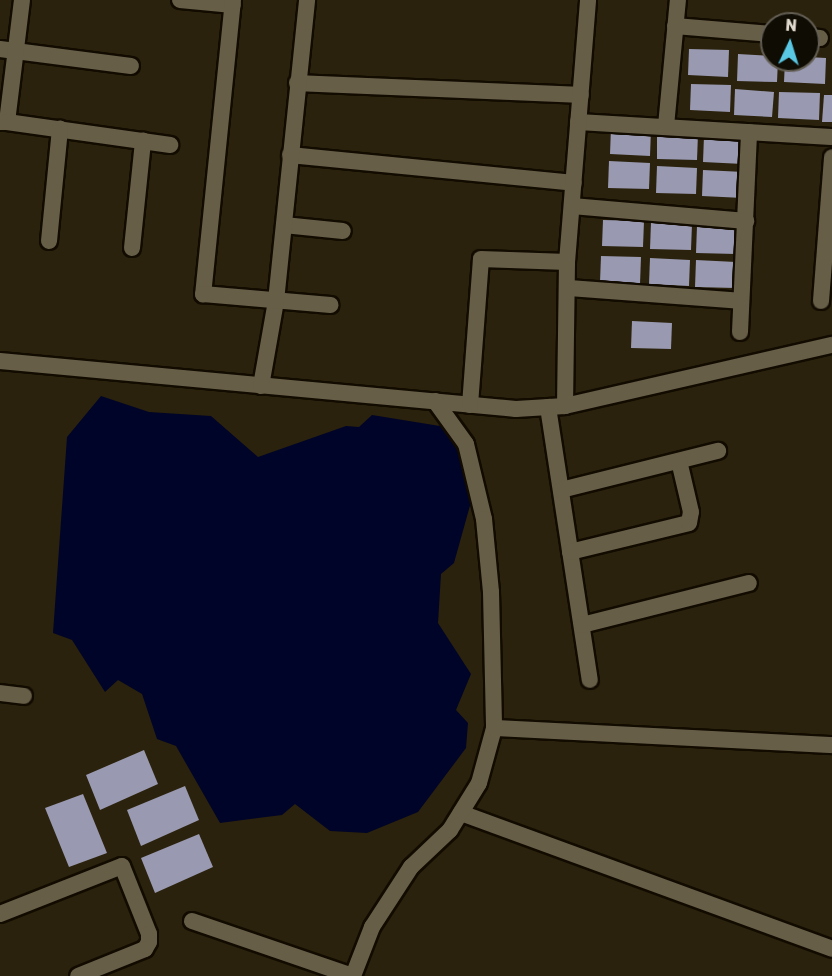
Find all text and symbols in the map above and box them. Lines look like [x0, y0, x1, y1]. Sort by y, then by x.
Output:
north arrow [760, 12, 820, 72]
text: N [785, 16, 798, 35]

